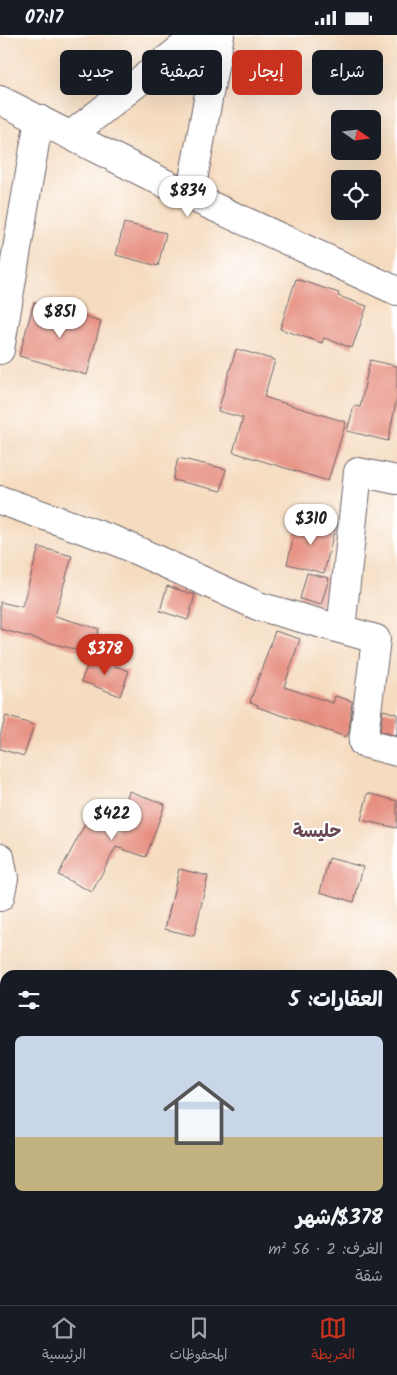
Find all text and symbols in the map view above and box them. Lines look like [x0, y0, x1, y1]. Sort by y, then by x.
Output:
text: 07:17 [25, 3, 63, 33]
chip: جديد [60, 50, 132, 95]
chip: تصفية [142, 50, 222, 95]
chip: إيجار [232, 50, 302, 95]
chip: شراء [312, 50, 383, 95]
north arrow [331, 110, 381, 160]
map controls [331, 110, 381, 220]
button: locate [331, 170, 381, 220]
pin: $834 [158, 175, 218, 218]
text: $834 [170, 179, 206, 204]
pin: $851 [30, 297, 90, 339]
text: $851 [44, 300, 76, 325]
pin: $310 [281, 503, 341, 546]
text: $310 [295, 507, 327, 532]
pin: $378 [75, 633, 135, 676]
text: $378 [87, 637, 123, 662]
pin: $422 [82, 799, 142, 841]
text: $422 [94, 802, 130, 827]
district label: حليسة [293, 818, 342, 847]
text: العقارات: 5 [289, 984, 383, 1017]
icon: filters [15, 986, 43, 1014]
icon: home [154, 1068, 244, 1158]
text: $378/شهر [296, 1202, 383, 1235]
text: الغرف: 2 · 56 m² [268, 1237, 383, 1262]
text: شقة [355, 1264, 383, 1289]
tab: الرئيسية [42, 1314, 86, 1367]
tab: المحفوظات [170, 1314, 227, 1367]
tab: الخريطة [311, 1314, 355, 1367]

